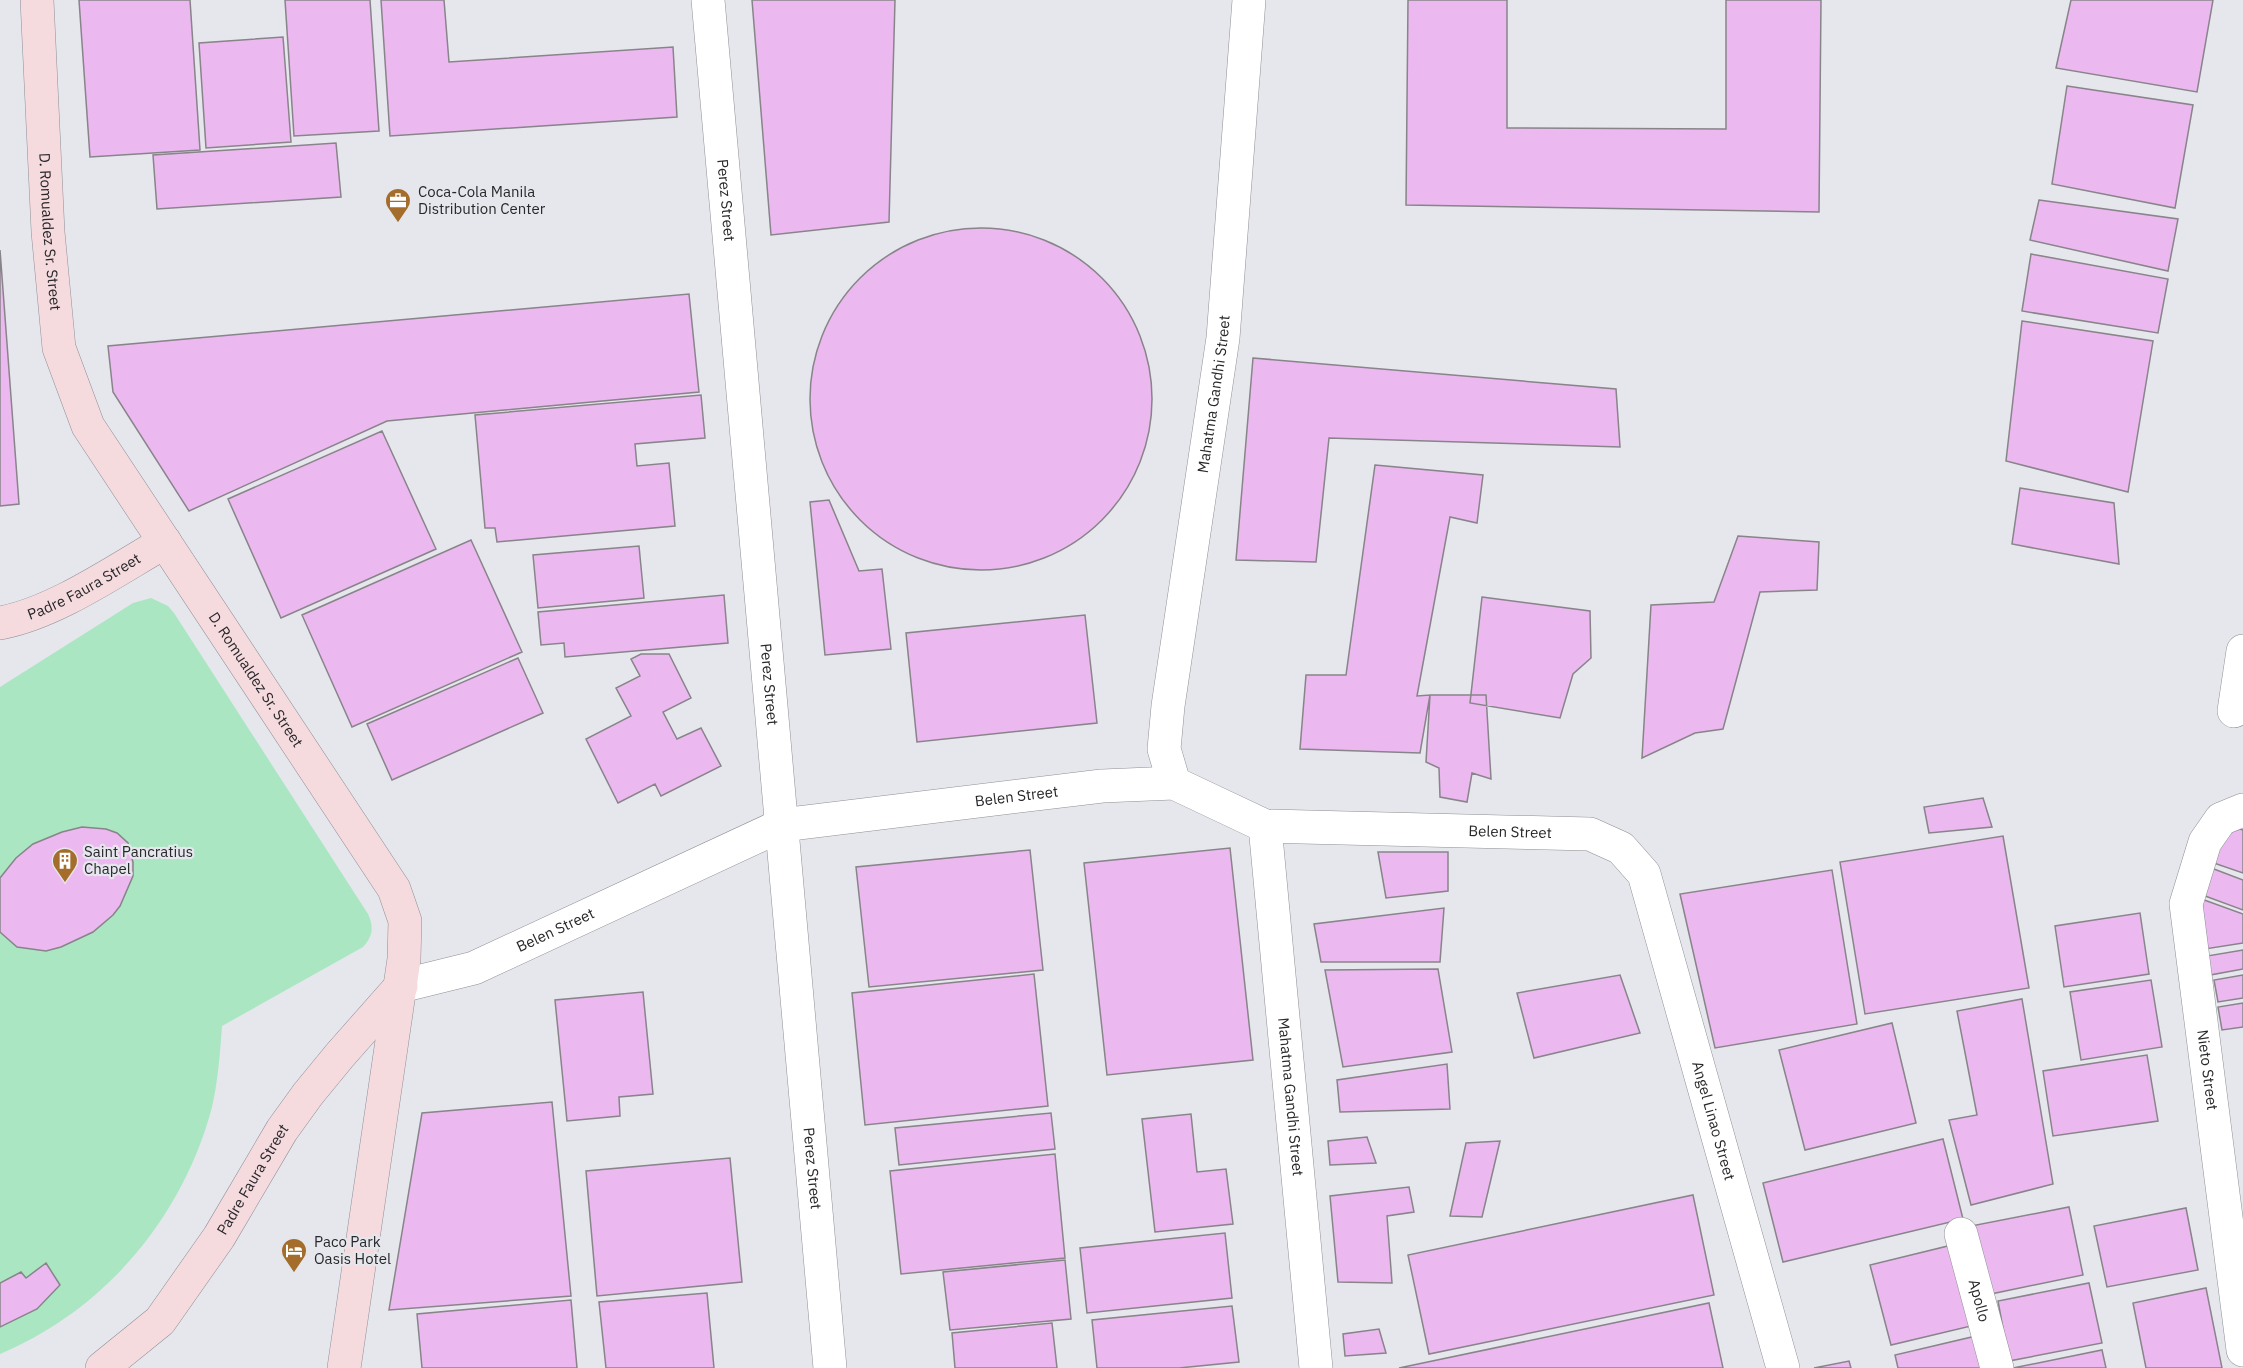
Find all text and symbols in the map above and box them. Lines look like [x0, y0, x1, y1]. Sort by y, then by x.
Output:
street label: D. Romualdez Sr. Street [35, 152, 65, 311]
street label: Perez Street [713, 158, 739, 242]
place label: Coca-Cola Manila Distribution Center [418, 182, 546, 218]
office icon: Coca-Cola Manila Distribution Center [383, 186, 413, 224]
street label: Mahatma Gandhi Street [1193, 314, 1234, 474]
street label: Padre Faura Street [25, 549, 144, 624]
street label: D. Romualdez Sr. Street [205, 608, 308, 751]
street label: Perez Street [756, 642, 783, 726]
street label: Belen Street [974, 781, 1059, 810]
street label: Belen Street [1468, 821, 1552, 842]
place label: Saint Pancratius Chapel [84, 842, 193, 878]
building icon: Saint Pancratius Chapel [50, 846, 80, 884]
street label: Belen Street [513, 903, 597, 956]
street label: Mahatma Gandhi Street [1274, 1017, 1308, 1177]
street label: Nieto Street [2193, 1029, 2222, 1111]
street label: Angel Linao Street [1688, 1059, 1740, 1182]
street label: Padre Faura Street [212, 1120, 292, 1238]
street label: Perez Street [800, 1126, 826, 1210]
place label: Paco Park Oasis Hotel [314, 1232, 391, 1268]
hotel icon: Paco Park Oasis Hotel [279, 1236, 309, 1274]
street label: Apollo [1965, 1277, 1994, 1324]

